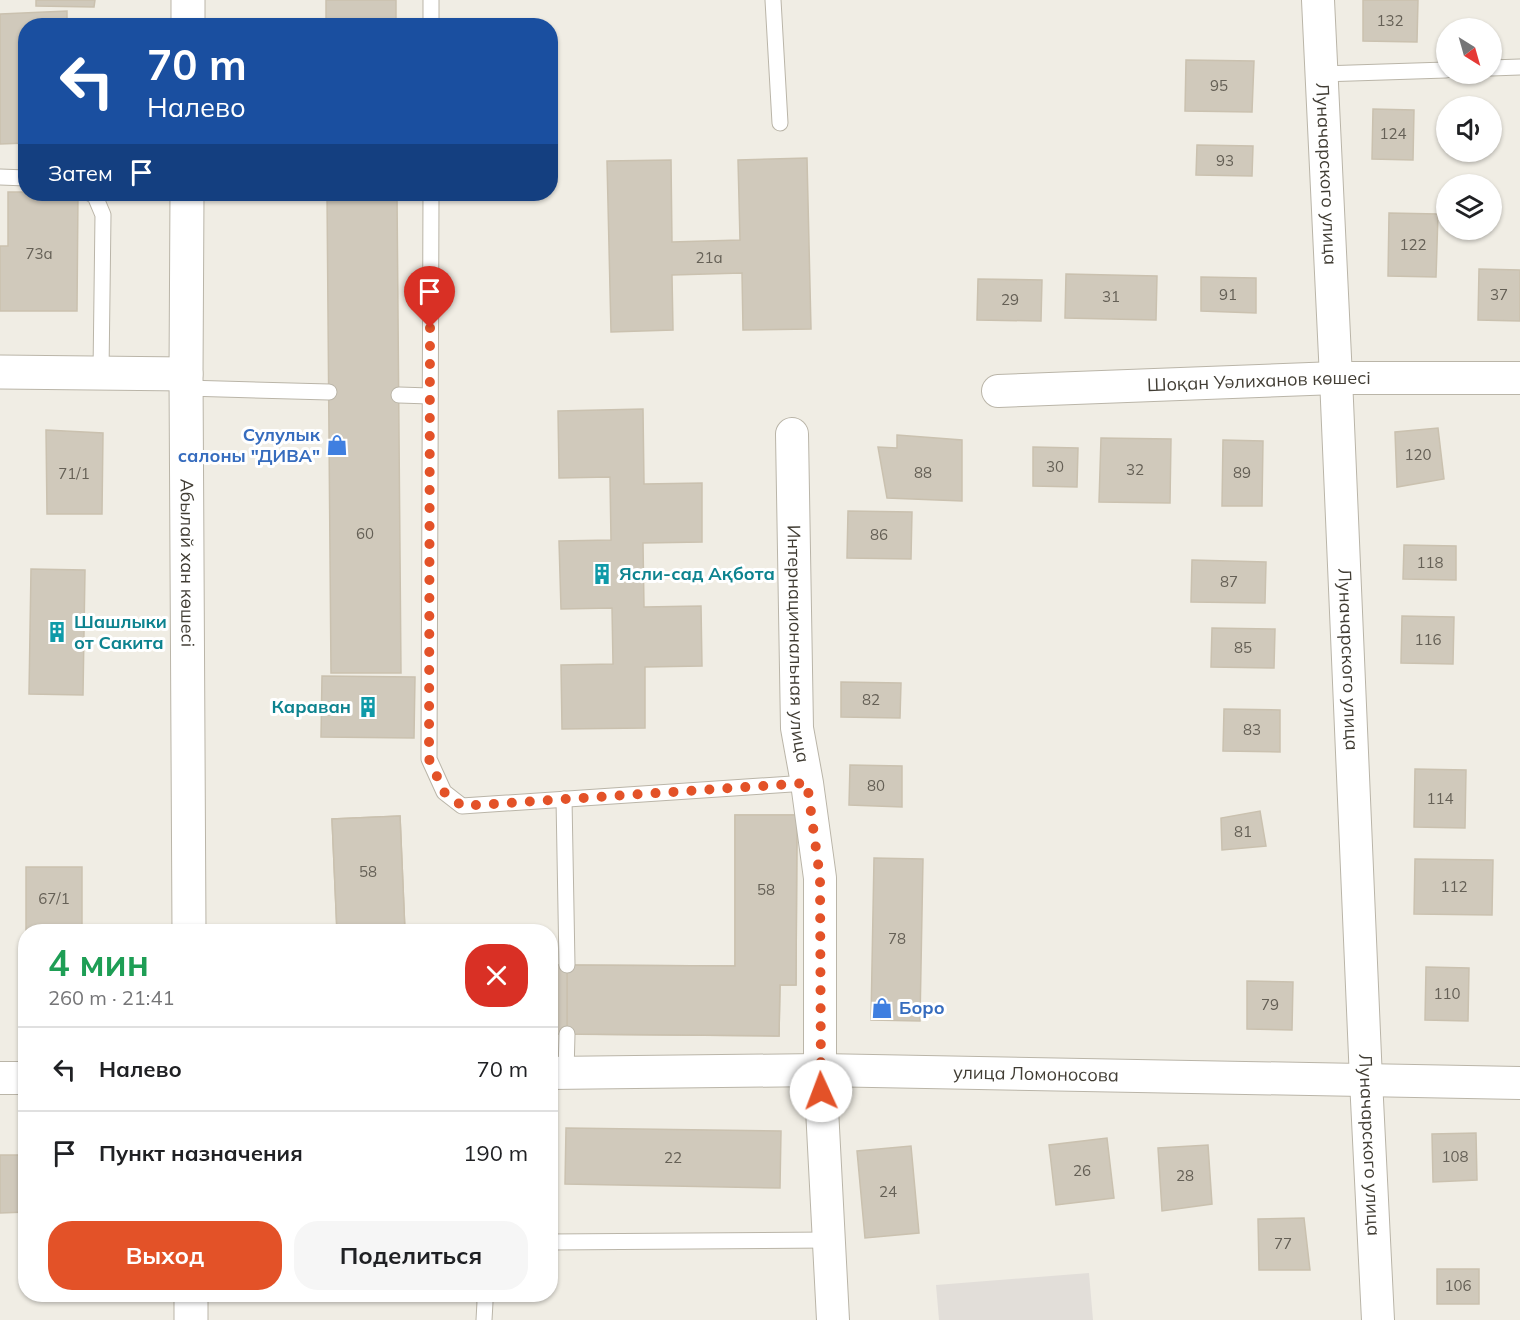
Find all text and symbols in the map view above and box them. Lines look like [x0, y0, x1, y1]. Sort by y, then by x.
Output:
house number: 132 [1376, 11, 1404, 30]
north arrow [1436, 18, 1502, 84]
map controls [1436, 18, 1502, 240]
text: 70 m [147, 38, 247, 91]
icon: left [48, 42, 126, 120]
house number: 95 [1210, 76, 1228, 95]
street label: Луначарского улица [1311, 82, 1343, 265]
text: Налево [147, 90, 246, 124]
button: sound [1436, 96, 1502, 162]
house number: 124 [1379, 124, 1407, 143]
house number: 93 [1216, 151, 1234, 170]
icon: arrive [125, 156, 158, 189]
text: Затем [48, 159, 113, 187]
button: layers [1436, 174, 1502, 240]
house number: 122 [1399, 235, 1427, 254]
house number: 73а [25, 244, 53, 263]
house number: 21а [695, 248, 723, 267]
pin [404, 266, 455, 328]
icon: arrive [413, 275, 446, 308]
house number: 91 [1219, 285, 1237, 304]
house number: 37 [1490, 285, 1508, 304]
house number: 31 [1102, 287, 1120, 306]
house number: 29 [1001, 290, 1019, 309]
street label: Шоқан Уәлиханов көшесі [1146, 366, 1371, 396]
place label: Сулулык салоны "ДИВА" [178, 423, 321, 467]
shop icon: Сулулык салоны "ДИВА" [325, 433, 349, 457]
house number: 120 [1404, 445, 1432, 464]
house number: 30 [1046, 457, 1064, 476]
house number: 32 [1126, 460, 1144, 479]
house number: 88 [914, 463, 932, 482]
house number: 89 [1233, 463, 1251, 482]
house number: 71/1 [58, 464, 90, 483]
street label: Абылай хан көшесі [176, 479, 199, 647]
house number: 60 [356, 524, 374, 543]
street label: Интернациональная улица [783, 525, 815, 765]
house number: 86 [870, 525, 888, 544]
house number: 118 [1416, 553, 1444, 572]
building icon: Ясли-сад Ақбота [590, 562, 614, 586]
place label: Ясли-сад Ақбота [619, 562, 775, 585]
street label: Луначарского улица [1333, 568, 1364, 751]
house number: 87 [1220, 572, 1238, 591]
place label: Шашлыки от Сакита [74, 610, 167, 654]
building icon: Шашлыки от Сакита [45, 620, 69, 644]
house number: 116 [1414, 630, 1442, 649]
house number: 85 [1234, 638, 1252, 657]
house number: 82 [862, 690, 880, 709]
place label: Караван [271, 695, 351, 718]
building icon: Караван [356, 695, 380, 719]
house number: 83 [1243, 720, 1261, 739]
house number: 80 [867, 776, 885, 795]
house number: 114 [1426, 789, 1454, 808]
house number: 81 [1234, 822, 1252, 841]
house number: 58 [359, 862, 377, 881]
house number: 112 [1440, 877, 1468, 896]
house number: 58 [757, 880, 775, 899]
house number: 67/1 [38, 889, 70, 908]
house number: 78 [888, 929, 906, 948]
text: 4 мин [48, 940, 149, 985]
button: close [465, 944, 528, 1007]
house number: 110 [1433, 984, 1461, 1003]
text: 260 m · 21:41 [48, 985, 174, 1010]
house number: 79 [1261, 995, 1279, 1014]
shop icon: Боро [870, 996, 894, 1020]
place label: Боро [899, 996, 945, 1019]
icon: left [48, 1053, 81, 1086]
street label: Луначарского улица [1354, 1053, 1386, 1236]
text: Налево [99, 1055, 182, 1083]
text: 70 m [477, 1055, 528, 1083]
position arrow [789, 1059, 853, 1123]
street label: улица Ломоносова [953, 1060, 1119, 1087]
icon: arrive [48, 1137, 81, 1170]
text: Пункт назначения [99, 1139, 303, 1167]
text: 190 m [463, 1139, 528, 1167]
house number: 108 [1441, 1147, 1469, 1166]
house number: 22 [664, 1148, 682, 1167]
house number: 26 [1073, 1161, 1091, 1180]
house number: 28 [1176, 1166, 1194, 1185]
house number: 24 [879, 1182, 897, 1201]
button: Выход [48, 1221, 282, 1290]
button: Поделиться [294, 1221, 528, 1290]
house number: 77 [1274, 1234, 1292, 1253]
house number: 106 [1444, 1276, 1472, 1295]

